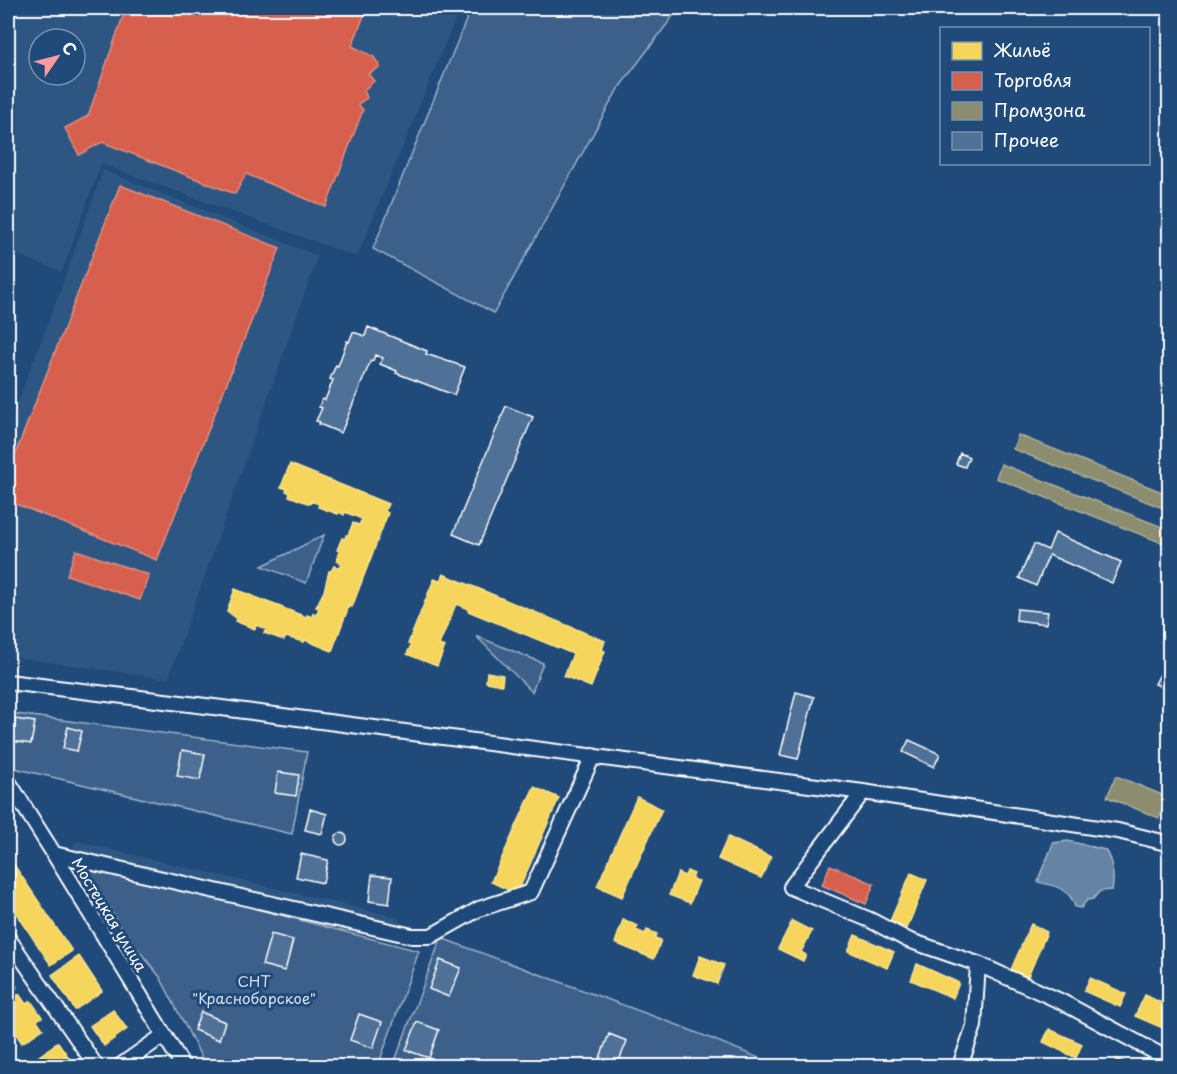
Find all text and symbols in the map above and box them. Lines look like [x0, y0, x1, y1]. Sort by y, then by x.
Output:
north arrow [27, 27, 87, 87]
legend [940, 27, 1150, 165]
text: С [57, 36, 83, 60]
text: Жильё [993, 36, 1051, 63]
text: Торговля [994, 66, 1072, 93]
text: Промзона [994, 96, 1086, 123]
text: Прочее [994, 126, 1059, 153]
street label: Мостецкая улица [67, 852, 154, 976]
park label: СНТ "Красноборское" [192, 969, 316, 1009]

